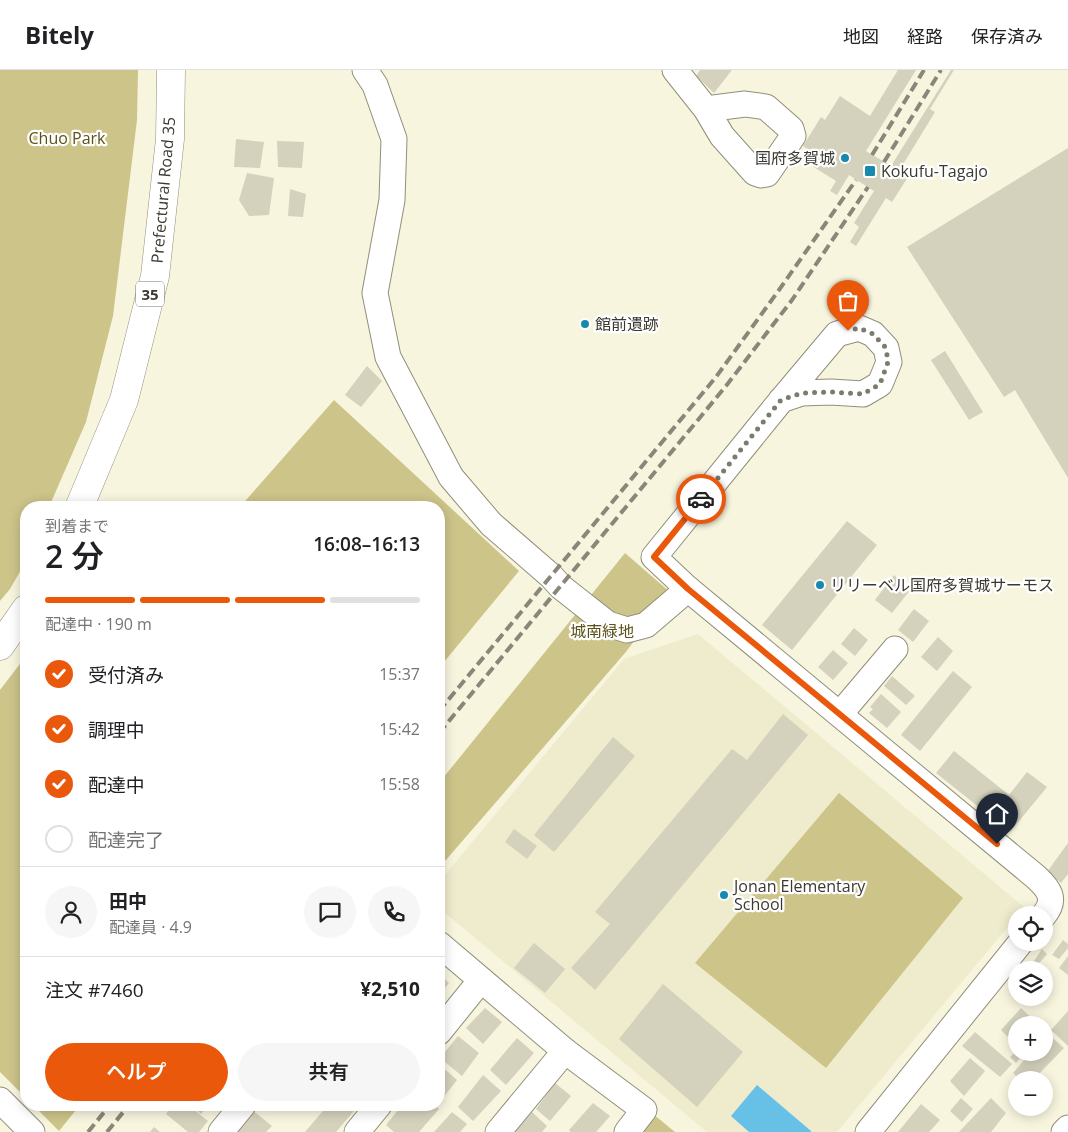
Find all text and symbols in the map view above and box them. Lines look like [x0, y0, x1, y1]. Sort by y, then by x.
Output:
text: Bitely [25, 18, 94, 51]
text: 地図 [843, 24, 879, 48]
text: 経路 [907, 24, 943, 48]
text: 保存済み [971, 24, 1043, 48]
street label: Prefectural Road 35 [146, 116, 180, 264]
park label: Chuo Park [29, 127, 106, 149]
place label: 国府多賀城 [755, 147, 835, 169]
marker: 国府多賀城 [839, 152, 851, 164]
place label: Kokufu-Tagajo [881, 160, 988, 182]
marker: Kokufu-Tagajo [863, 164, 877, 178]
pin [827, 280, 869, 331]
road number: 35 [136, 282, 164, 306]
icon: bag [834, 287, 862, 315]
place label: 館前遺跡 [595, 313, 659, 335]
marker: 館前遺跡 [579, 318, 591, 330]
courier [676, 474, 726, 524]
icon: car [687, 485, 715, 513]
text: 到着まで [45, 515, 109, 537]
text: 16:08–16:13 [313, 531, 420, 557]
text: 2 分 [45, 534, 104, 577]
place label: リリーベル国府多賀城サーモス [830, 574, 1054, 596]
marker: リリーベル国府多賀城サーモス [814, 579, 826, 591]
text: 配達中 · 190 m [45, 613, 152, 635]
park label: 城南緑地 [570, 620, 634, 642]
icon: check [45, 660, 73, 688]
text: 受付済み [88, 662, 164, 688]
text: 15:37 [379, 663, 420, 685]
icon: check [45, 715, 73, 743]
text: 調理中 [88, 717, 145, 743]
text: 15:42 [379, 718, 420, 740]
icon: check [45, 770, 73, 798]
text: 配達中 [88, 772, 145, 798]
text: 15:58 [379, 773, 420, 795]
pin [976, 793, 1018, 844]
icon: home [983, 800, 1011, 828]
text: 配達完了 [88, 827, 164, 853]
place label: Jonan Elementary School [732, 875, 866, 915]
button: person [45, 886, 97, 938]
button: chat [304, 886, 356, 938]
button: phone [368, 886, 420, 938]
text: 田中 [109, 888, 147, 914]
marker: Jonan Elementary School [718, 889, 730, 901]
map controls [1008, 906, 1053, 1116]
button: locate [1008, 906, 1053, 951]
text: 配達員 · 4.9 [109, 916, 192, 938]
button: layers [1008, 961, 1053, 1006]
text: ¥2,510 [360, 976, 420, 1002]
text: 注文 #7460 [45, 977, 144, 1003]
button: + [1008, 1016, 1053, 1061]
button: ヘルプ [45, 1043, 228, 1101]
button: 共有 [238, 1043, 420, 1101]
button: − [1008, 1071, 1053, 1116]

